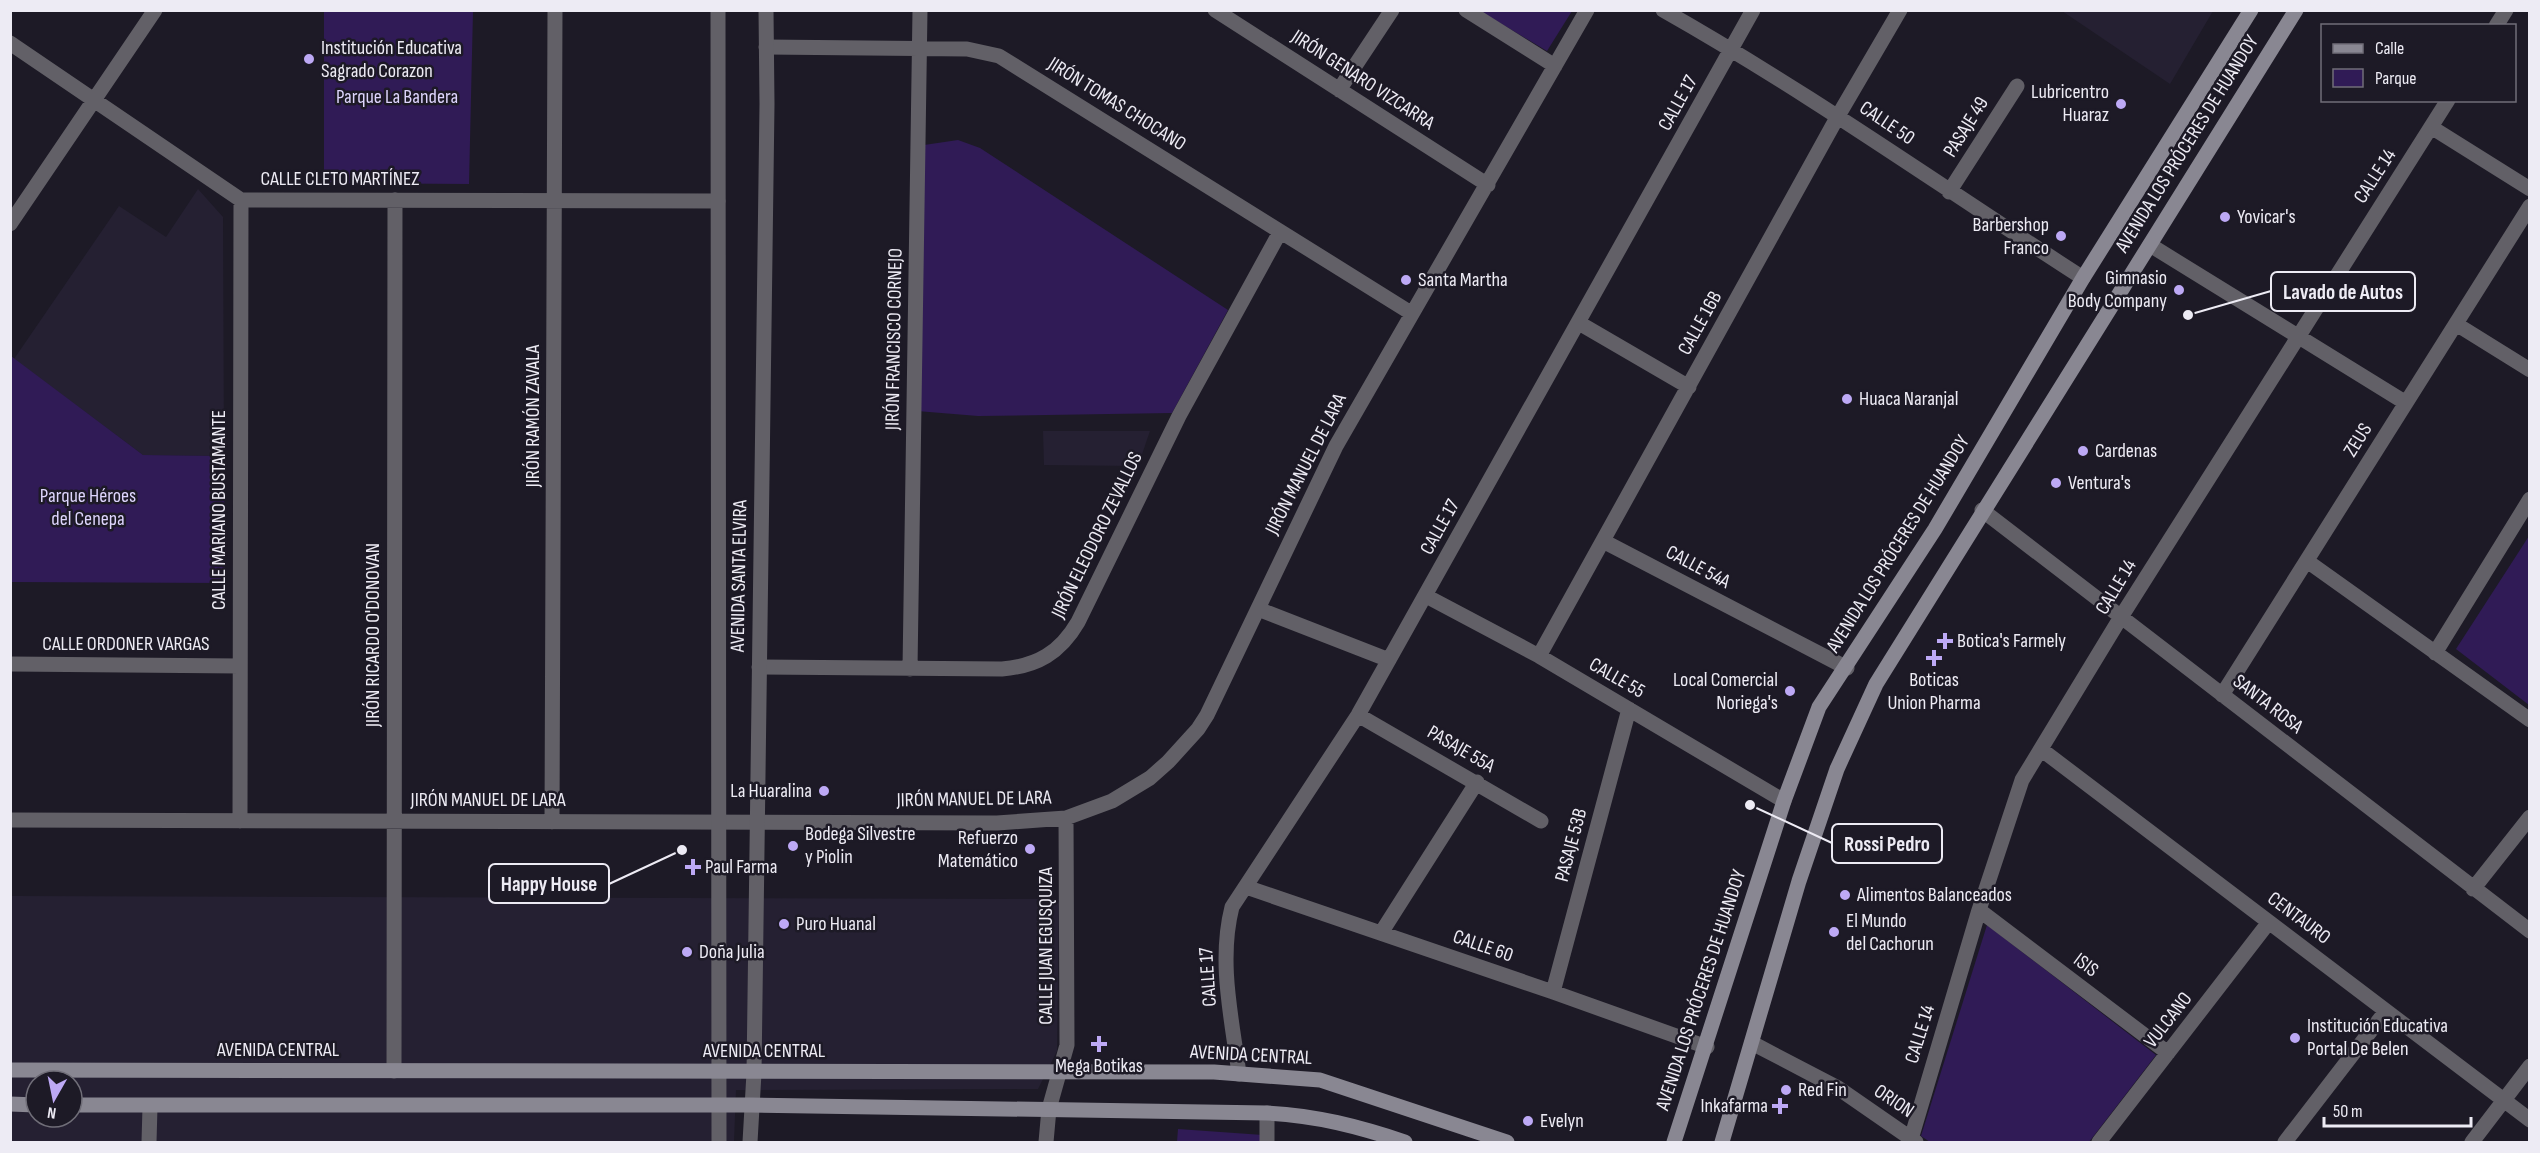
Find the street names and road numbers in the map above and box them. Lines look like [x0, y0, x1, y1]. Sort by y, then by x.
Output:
street label: JIRÓN GENARO VIZCARRA [1286, 24, 1439, 135]
street label: AVENIDA LOS PRÓCERES DE HUANDOY [2110, 30, 2264, 258]
street label: JIRÓN TOMAS CHOCANO [1043, 51, 1191, 156]
street label: CALLE 17 [1653, 71, 1703, 135]
street label: PASAJE 49 [1938, 92, 1994, 162]
street label: CALLE 50 [1855, 96, 1919, 150]
street label: CALLE 14 [2349, 144, 2401, 208]
street label: CALLE CLETO MARTÍNEZ [261, 167, 419, 191]
street label: JIRÓN FRANCISCO CORNEJO [880, 248, 908, 431]
street label: CALLE 16B [1673, 287, 1727, 359]
street label: JIRÓN RAMÓN ZAVALA [521, 344, 545, 488]
street label: JIRÓN MANUEL DE LARA [1260, 389, 1352, 539]
street label: CALLE MARIANO BUSTAMANTE [207, 410, 231, 610]
street label: ZEUS [2339, 419, 2377, 461]
street label: AVENIDA LOS PRÓCERES DE HUANDOY [1821, 430, 1975, 658]
street label: JIRÓN ELEODORO ZEVALLOS [1046, 448, 1148, 623]
street label: CALLE 17 [1415, 495, 1465, 559]
street label: AVENIDA SANTA ELVIRA [726, 499, 752, 653]
street label: CALLE 54A [1662, 540, 1735, 594]
street label: JIRÓN RICARDO O'DONOVAN [361, 543, 385, 728]
street label: CALLE 14 [2090, 555, 2142, 619]
street label: CALLE ORDONER VARGAS [42, 632, 210, 656]
street label: CALLE 55 [1585, 652, 1649, 704]
street label: SANTA ROSA [2228, 669, 2308, 739]
street label: PASAJE 55A [1423, 720, 1499, 778]
street label: JIRÓN MANUEL DE LARA [895, 786, 1052, 812]
street label: JIRÓN MANUEL DE LARA [410, 788, 566, 812]
street label: PASAJE 53B [1550, 806, 1592, 884]
street label: AVENIDA LOS PRÓCERES DE HUANDOY [1650, 866, 1751, 1114]
street label: CALLE JUAN EGUSQUIZA [1034, 867, 1058, 1025]
street label: CENTAURO [2263, 887, 2335, 949]
street label: CALLE 60 [1450, 925, 1516, 967]
street label: CALLE 17 [1194, 947, 1222, 1007]
street label: ISIS [2069, 948, 2103, 982]
street label: VULCANO [2139, 987, 2197, 1053]
street label: CALLE 14 [1900, 1002, 1940, 1066]
street label: AVENIDA CENTRAL [216, 1038, 340, 1062]
street label: AVENIDA CENTRAL [702, 1039, 826, 1063]
street label: AVENIDA CENTRAL [1188, 1040, 1313, 1070]
street label: ORION [1869, 1079, 1919, 1123]

